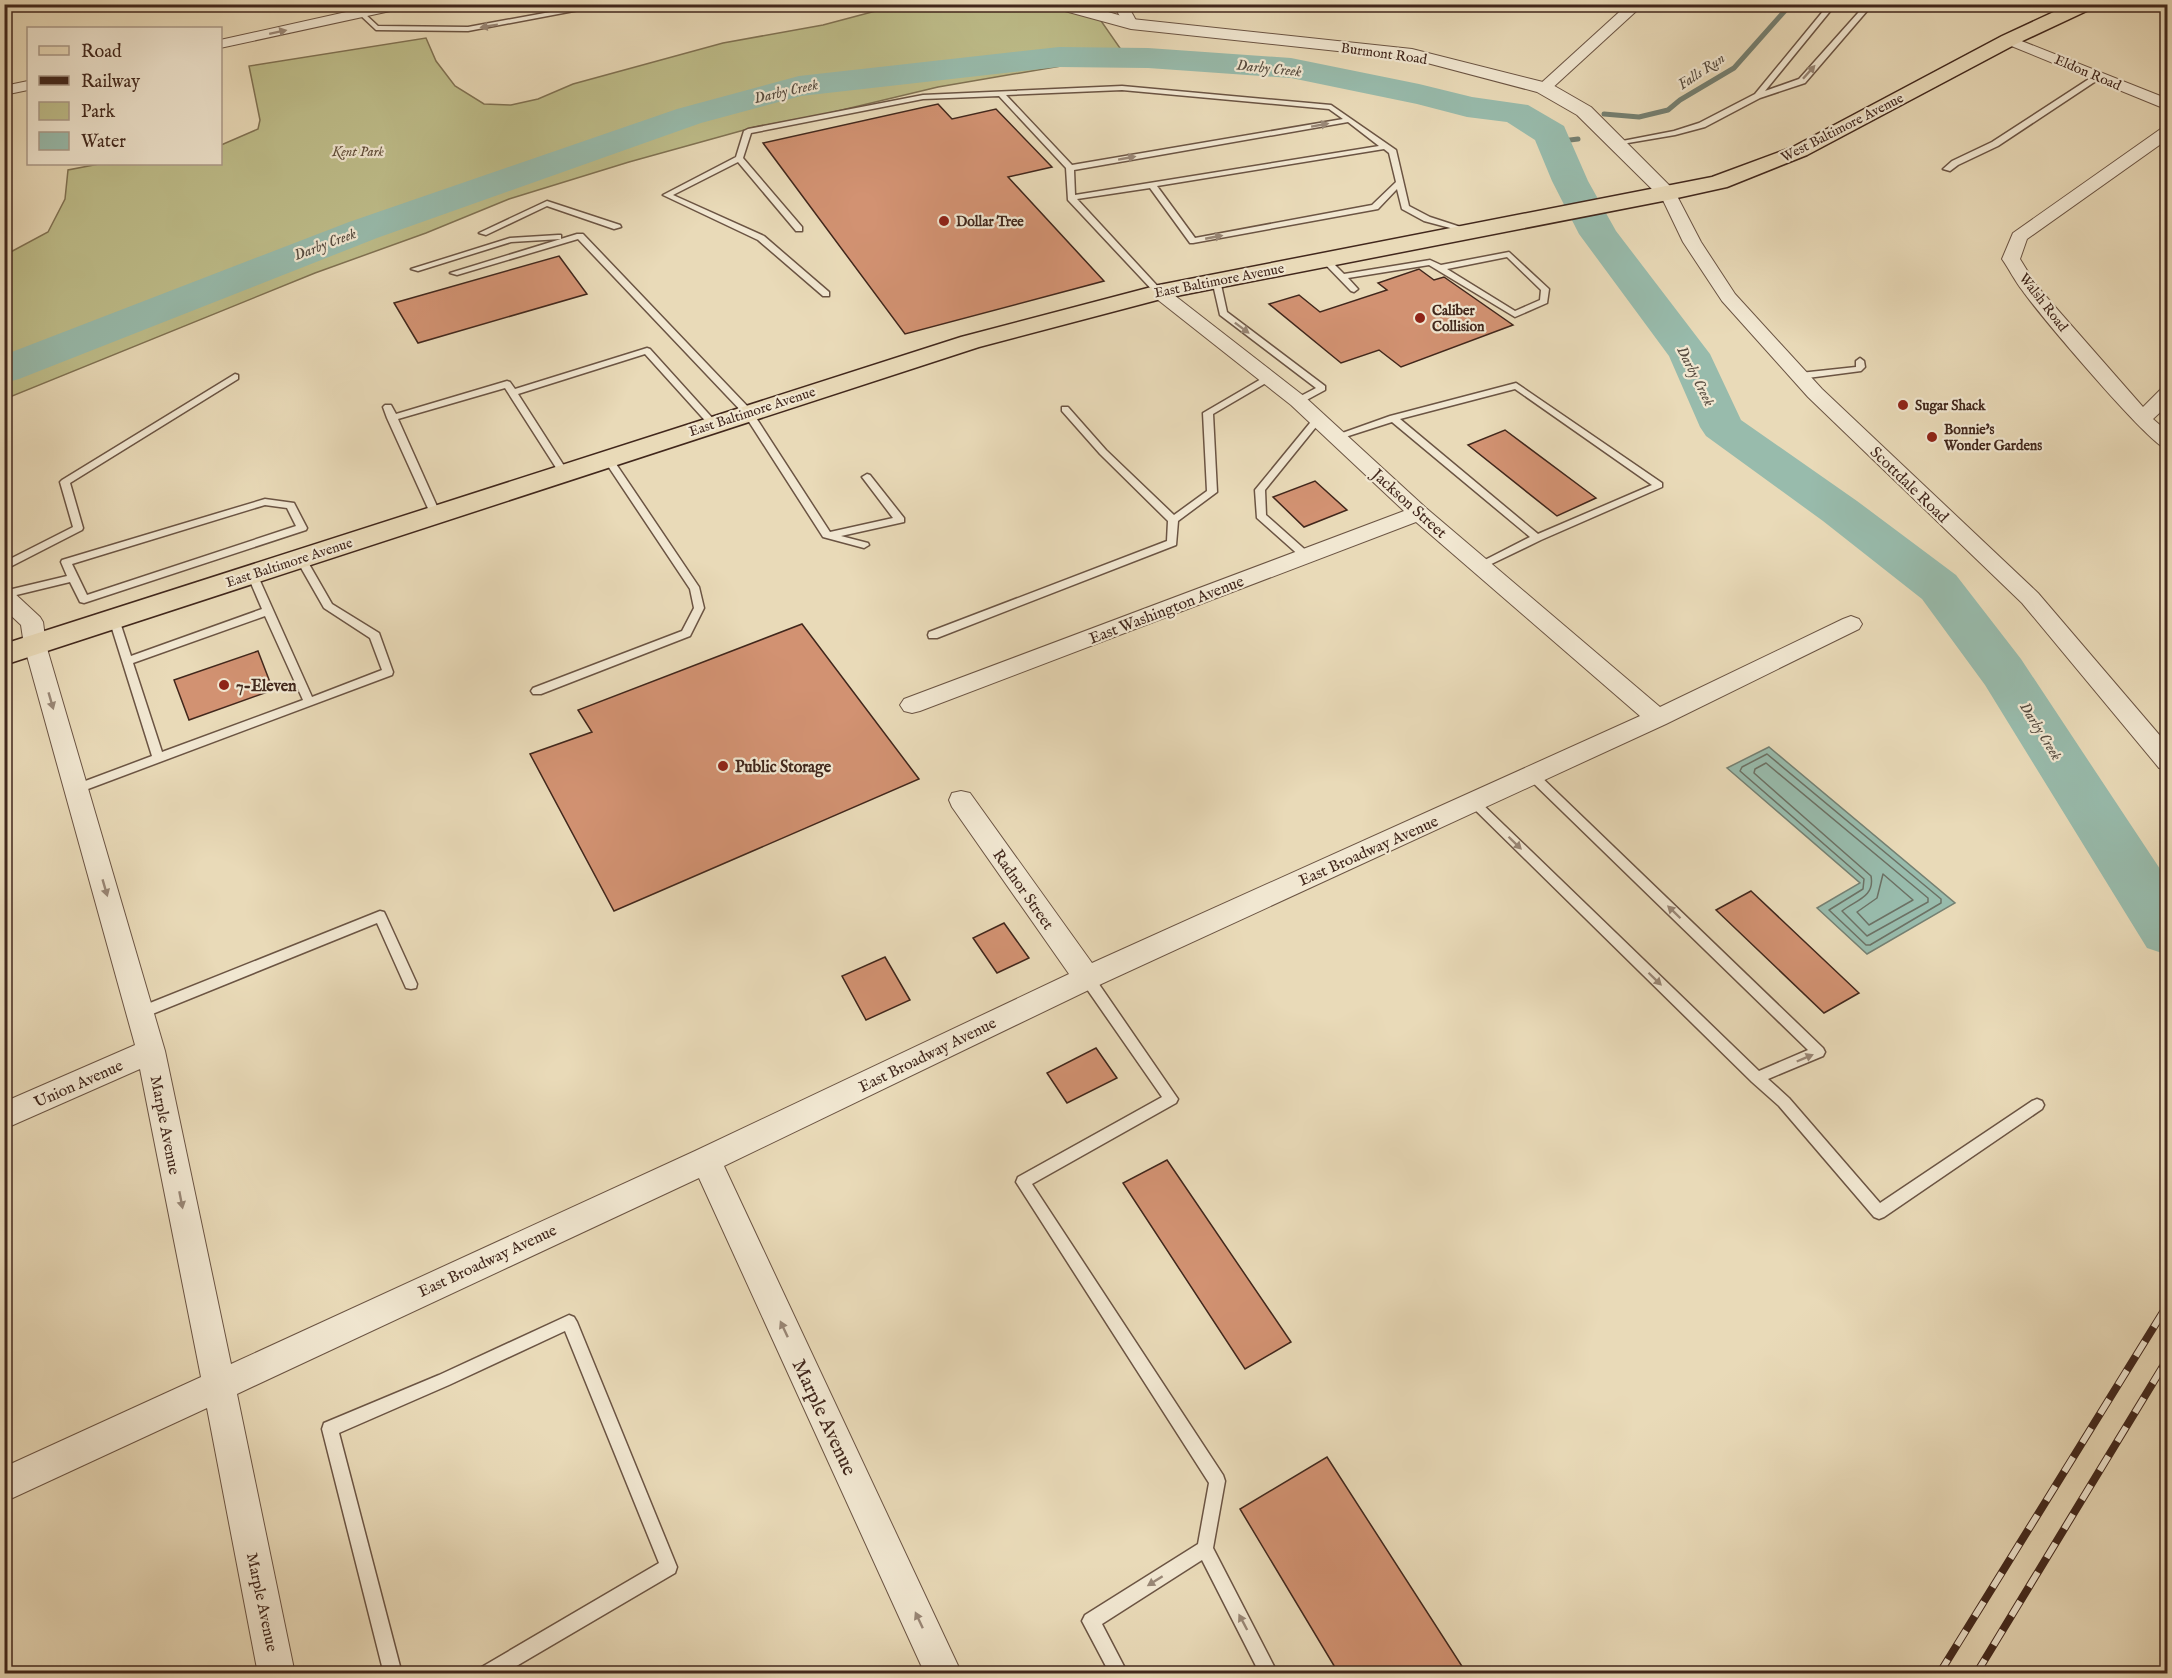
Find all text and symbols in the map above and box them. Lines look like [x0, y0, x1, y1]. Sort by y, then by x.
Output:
one-way arrow [479, 22, 498, 31]
legend [27, 27, 222, 165]
one-way arrow [268, 27, 287, 36]
street label: Burmont Road [1340, 39, 1429, 69]
text: Road [81, 41, 122, 64]
water label: Falls Run [1674, 49, 1729, 94]
street label: Eldon Road [2052, 51, 2124, 95]
water label: Darby Creek [1236, 56, 1302, 81]
one-way arrow [1802, 65, 1815, 80]
text: Railway [81, 71, 140, 94]
water label: Darby Creek [752, 75, 820, 108]
street label: West Baltimore Avenue [1778, 89, 1907, 167]
text: Park [81, 101, 116, 124]
one-way arrow [1310, 121, 1329, 130]
text: Water [81, 131, 126, 154]
park label: Kent Park [331, 143, 384, 161]
one-way arrow [1118, 153, 1137, 162]
place label: Dollar Tree [956, 213, 1024, 231]
marker: Dollar Tree [937, 214, 951, 228]
water label: Darby Creek [291, 224, 359, 265]
one-way arrow [1205, 232, 1224, 241]
street label: East Baltimore Avenue [1153, 259, 1286, 302]
street label: Walsh Road [2015, 270, 2072, 336]
place label: Caliber Collision [1432, 302, 1485, 336]
marker: Caliber Collision [1413, 311, 1427, 325]
one-way arrow [1234, 322, 1250, 334]
water label: Darby Creek [1672, 343, 1719, 410]
street label: East Baltimore Avenue [687, 383, 818, 441]
place label: Sugar Shack [1915, 397, 1986, 415]
marker: Sugar Shack [1896, 398, 1910, 412]
place label: Bonnie's Wonder Gardens [1943, 421, 2042, 455]
marker: Bonnie's Wonder Gardens [1925, 430, 1939, 444]
street label: Scottdale Road [1865, 443, 1952, 528]
street label: Jackson Street [1365, 464, 1451, 544]
street label: East Baltimore Avenue [224, 534, 355, 592]
street label: East Washington Avenue [1086, 572, 1247, 650]
place label: 7-Eleven [236, 677, 297, 697]
marker: 7-Eleven [217, 678, 231, 692]
one-way arrow [47, 692, 56, 710]
water label: Darby Creek [2015, 699, 2066, 764]
place label: Public Storage [735, 758, 832, 778]
marker: Public Storage [716, 759, 730, 773]
street label: East Broadway Avenue [1296, 812, 1442, 892]
one-way arrow [1507, 836, 1522, 850]
street label: Radnor Street [987, 846, 1058, 935]
one-way arrow [101, 880, 110, 898]
one-way arrow [1666, 905, 1681, 919]
one-way arrow [1647, 971, 1661, 985]
street label: East Broadway Avenue [856, 1014, 1000, 1098]
one-way arrow [1797, 1053, 1815, 1063]
street label: Union Avenue [31, 1056, 126, 1113]
street label: Marple Avenue [145, 1074, 183, 1177]
one-way arrow [177, 1191, 186, 1210]
street label: East Broadway Avenue [415, 1221, 560, 1303]
one-way arrow [779, 1320, 789, 1338]
street label: Marple Avenue [786, 1355, 862, 1480]
street label: Marple Avenue [241, 1551, 281, 1654]
one-way arrow [1147, 1575, 1164, 1586]
one-way arrow [914, 1611, 924, 1629]
one-way arrow [1238, 1613, 1248, 1630]

